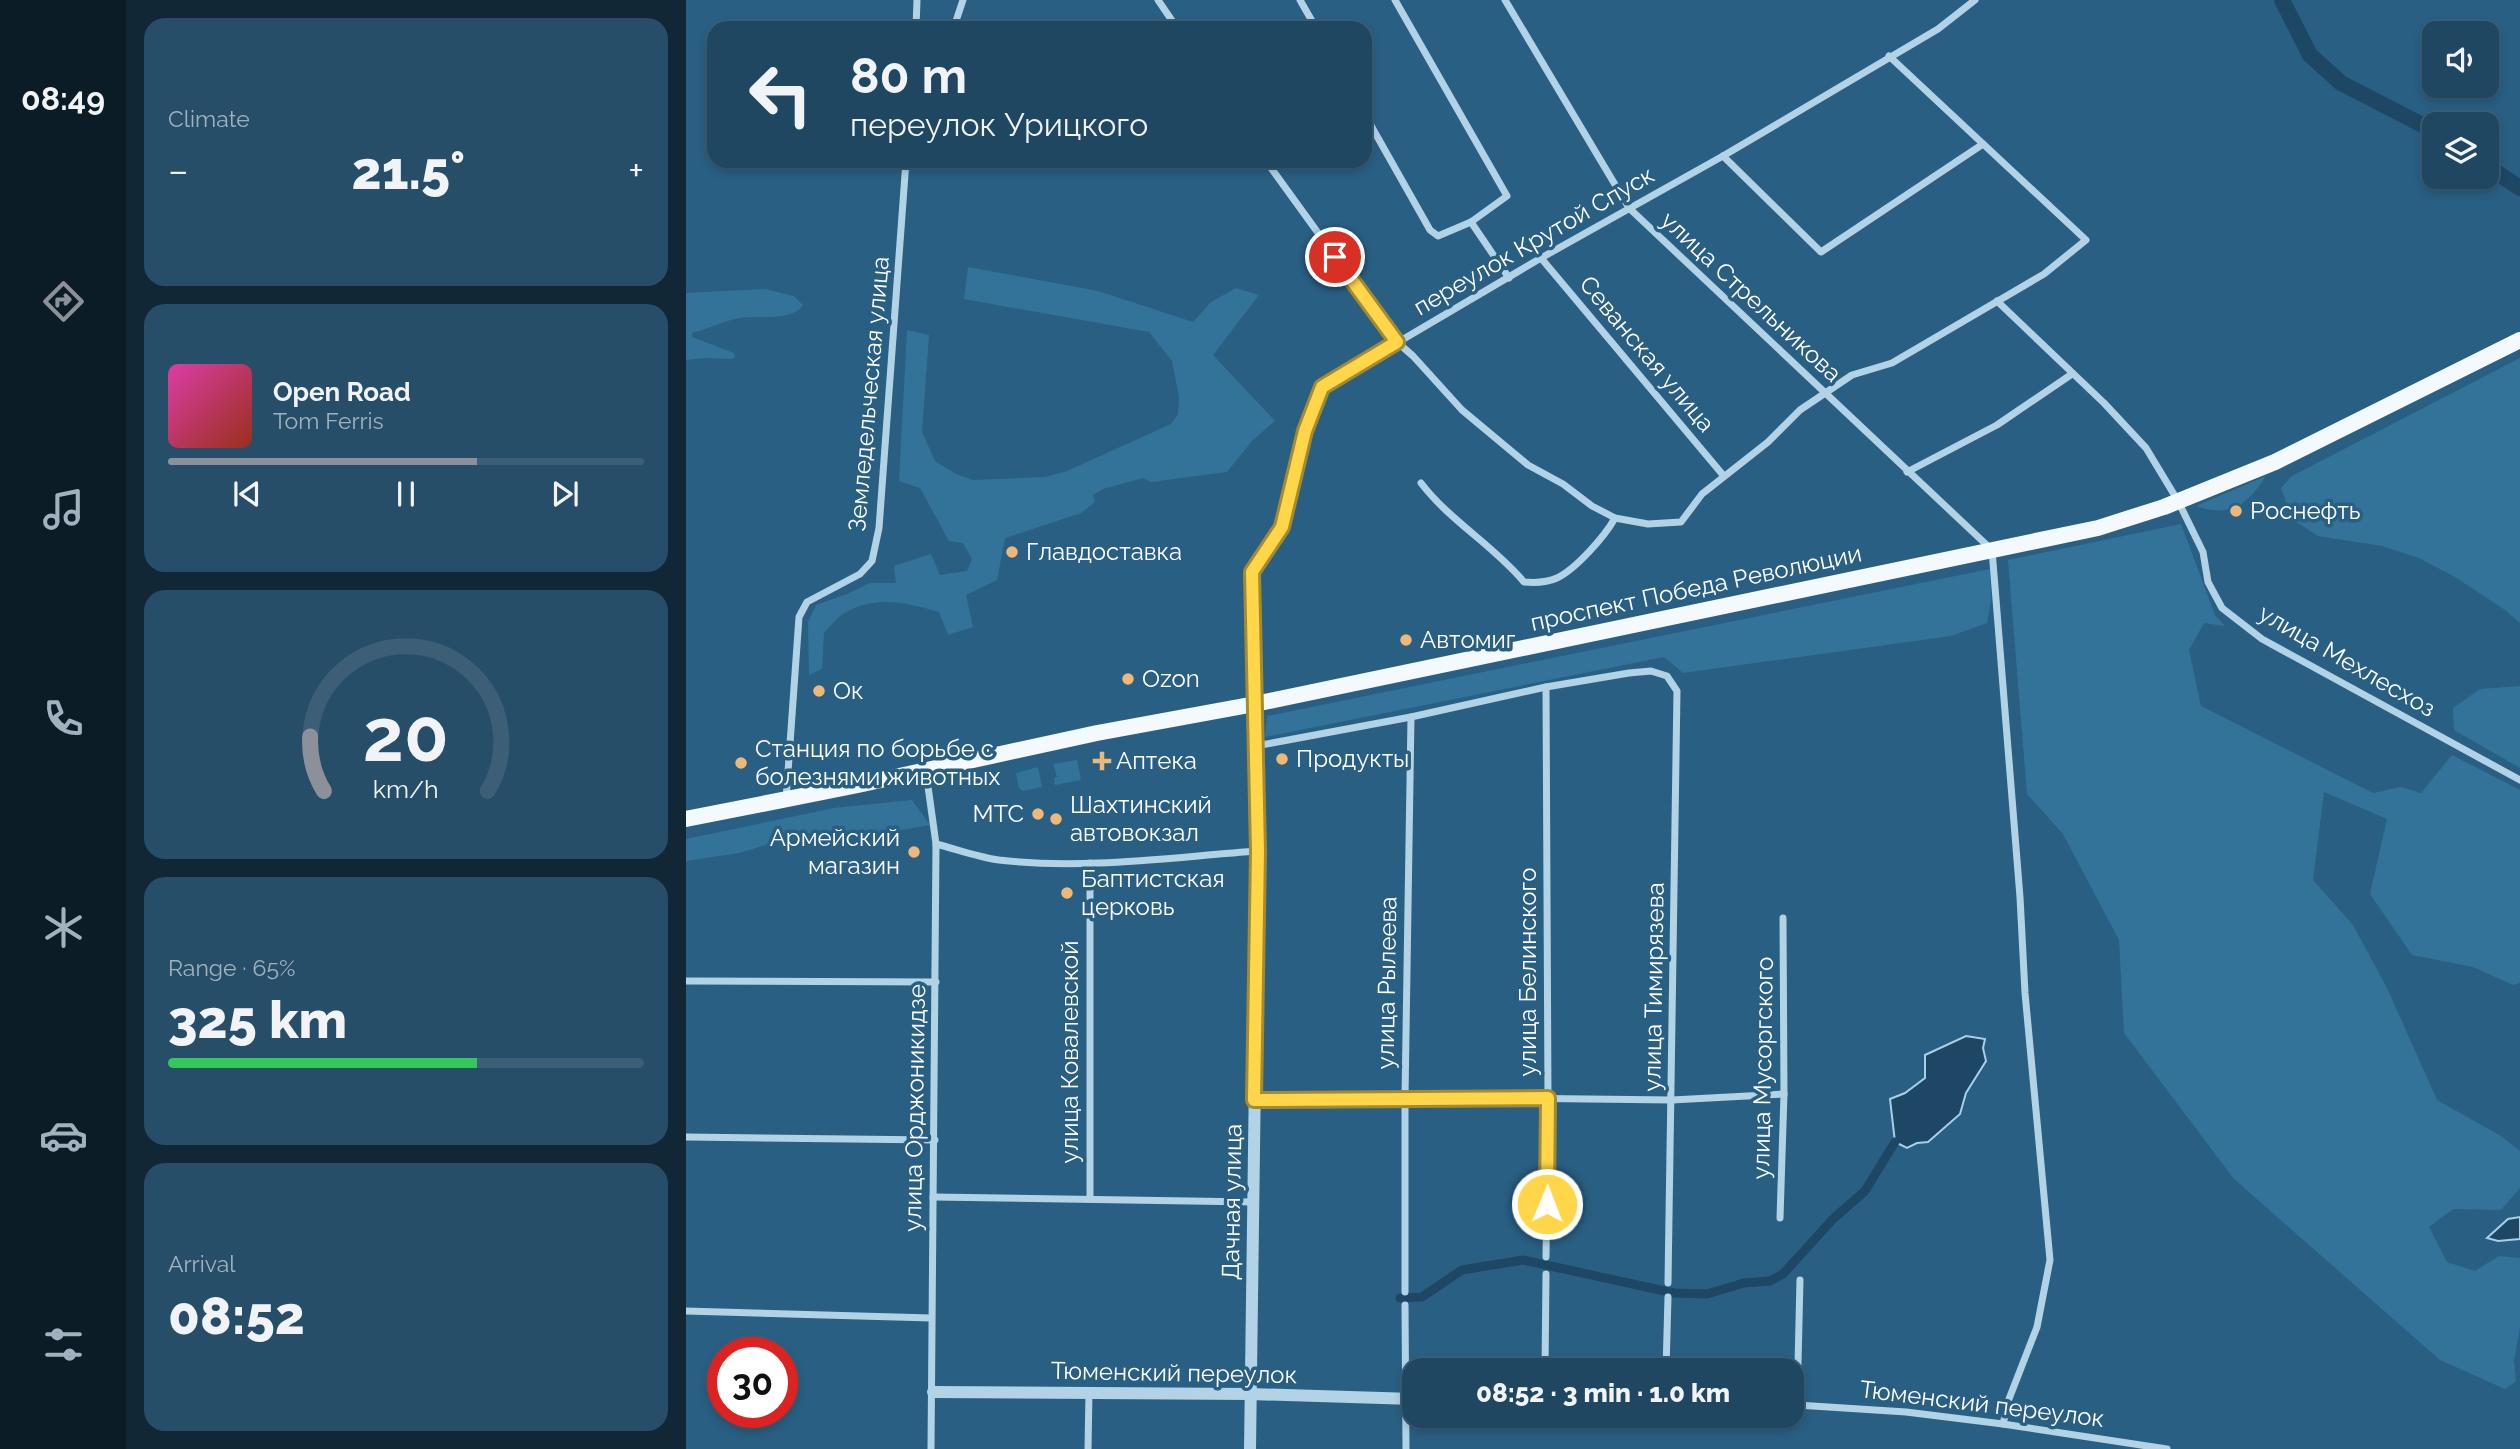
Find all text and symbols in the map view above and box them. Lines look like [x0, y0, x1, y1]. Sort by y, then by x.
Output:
map controls [2422, 21, 2499, 189]
button: sound [2422, 21, 2499, 98]
text: 80 m [850, 47, 967, 104]
icon: left [735, 49, 826, 140]
text: 08:49 [21, 80, 105, 117]
text: Climate [168, 105, 250, 132]
text: переулок Урицкого [850, 106, 1148, 143]
button: layers [2422, 112, 2499, 189]
text: 21.5° [351, 140, 465, 201]
text: − [168, 148, 188, 193]
text: + [628, 148, 644, 193]
street label: переулок Крутой Спуск [1408, 160, 1659, 321]
street label: улица Стрельникова [1655, 205, 1848, 388]
pin [1305, 227, 1365, 287]
icon: arrive [1316, 238, 1354, 276]
street label: Земледельческая улица [842, 255, 895, 533]
street label: Севанская улица [1574, 270, 1721, 438]
icon: directions [39, 277, 88, 326]
text: Open Road [273, 377, 411, 407]
text: Tom Ferris [273, 407, 384, 434]
icon: previous [228, 475, 266, 513]
icon: pause [387, 475, 425, 513]
icon: next [546, 475, 584, 513]
icon: music [39, 485, 88, 534]
place label: Роснефть [2250, 496, 2360, 525]
marker: Роснефть [2228, 503, 2244, 519]
place label: Главдоставка [1026, 537, 1182, 566]
street label: проспект Победа Революции [1528, 538, 1864, 637]
marker: Главдоставка [1004, 544, 1020, 560]
street label: улица Мехлесхоз [2254, 598, 2441, 723]
place label: Автомиг [1420, 625, 1516, 654]
marker: Автомиг [1398, 632, 1414, 648]
place label: Ozon [1142, 664, 1200, 693]
marker: Ozon [1120, 671, 1136, 687]
place label: Ок [833, 676, 863, 705]
marker: Ок [811, 683, 827, 699]
text: 20 [363, 693, 449, 778]
icon: phone [39, 694, 88, 743]
place label: Станция по борьбе с болезнями животных [755, 734, 1000, 791]
place label: Продукты [1296, 744, 1409, 773]
place label: Аптека [1116, 746, 1197, 775]
marker: Продукты [1274, 751, 1290, 767]
marker: Аптека [1094, 753, 1110, 769]
marker: Станция по борьбе с болезнями животных [733, 755, 749, 771]
text: km/h [373, 773, 439, 803]
place label: Шахтинский автовокзал [1070, 790, 1212, 847]
place label: МТС [972, 799, 1024, 828]
marker: МТС [1030, 806, 1046, 822]
marker: Шахтинский автовокзал [1048, 811, 1064, 827]
place label: Армейский магазин [770, 823, 900, 880]
marker: Армейский магазин [906, 844, 922, 860]
place label: Баптистская церковь [1081, 864, 1225, 921]
street label: улица Белинского [1513, 868, 1542, 1076]
street label: улица Тимирязева [1637, 882, 1670, 1092]
marker: Баптистская церковь [1059, 885, 1075, 901]
street label: улица Рылеева [1370, 896, 1403, 1070]
icon: climate [39, 903, 88, 952]
street label: улица Ковалевской [1055, 941, 1084, 1163]
text: Range · 65% [168, 954, 295, 981]
street label: улица Мусоргского [1746, 956, 1779, 1180]
street label: улица Орджоникидзе [898, 984, 931, 1232]
text: 325 km [168, 989, 347, 1050]
icon: car [39, 1111, 88, 1160]
street label: Дачная улица [1216, 1124, 1247, 1280]
position arrow [1510, 1167, 1584, 1241]
text: Arrival [168, 1250, 235, 1277]
text: 08:52 [168, 1285, 305, 1346]
icon: filters [39, 1320, 88, 1369]
speed limit sign: 30 [707, 1337, 798, 1428]
street label: Тюменский переулок [1051, 1356, 1297, 1389]
street label: Тюменский переулок [1858, 1374, 2106, 1433]
text: 08:52 · 3 min · 1.0 km [1476, 1378, 1730, 1408]

